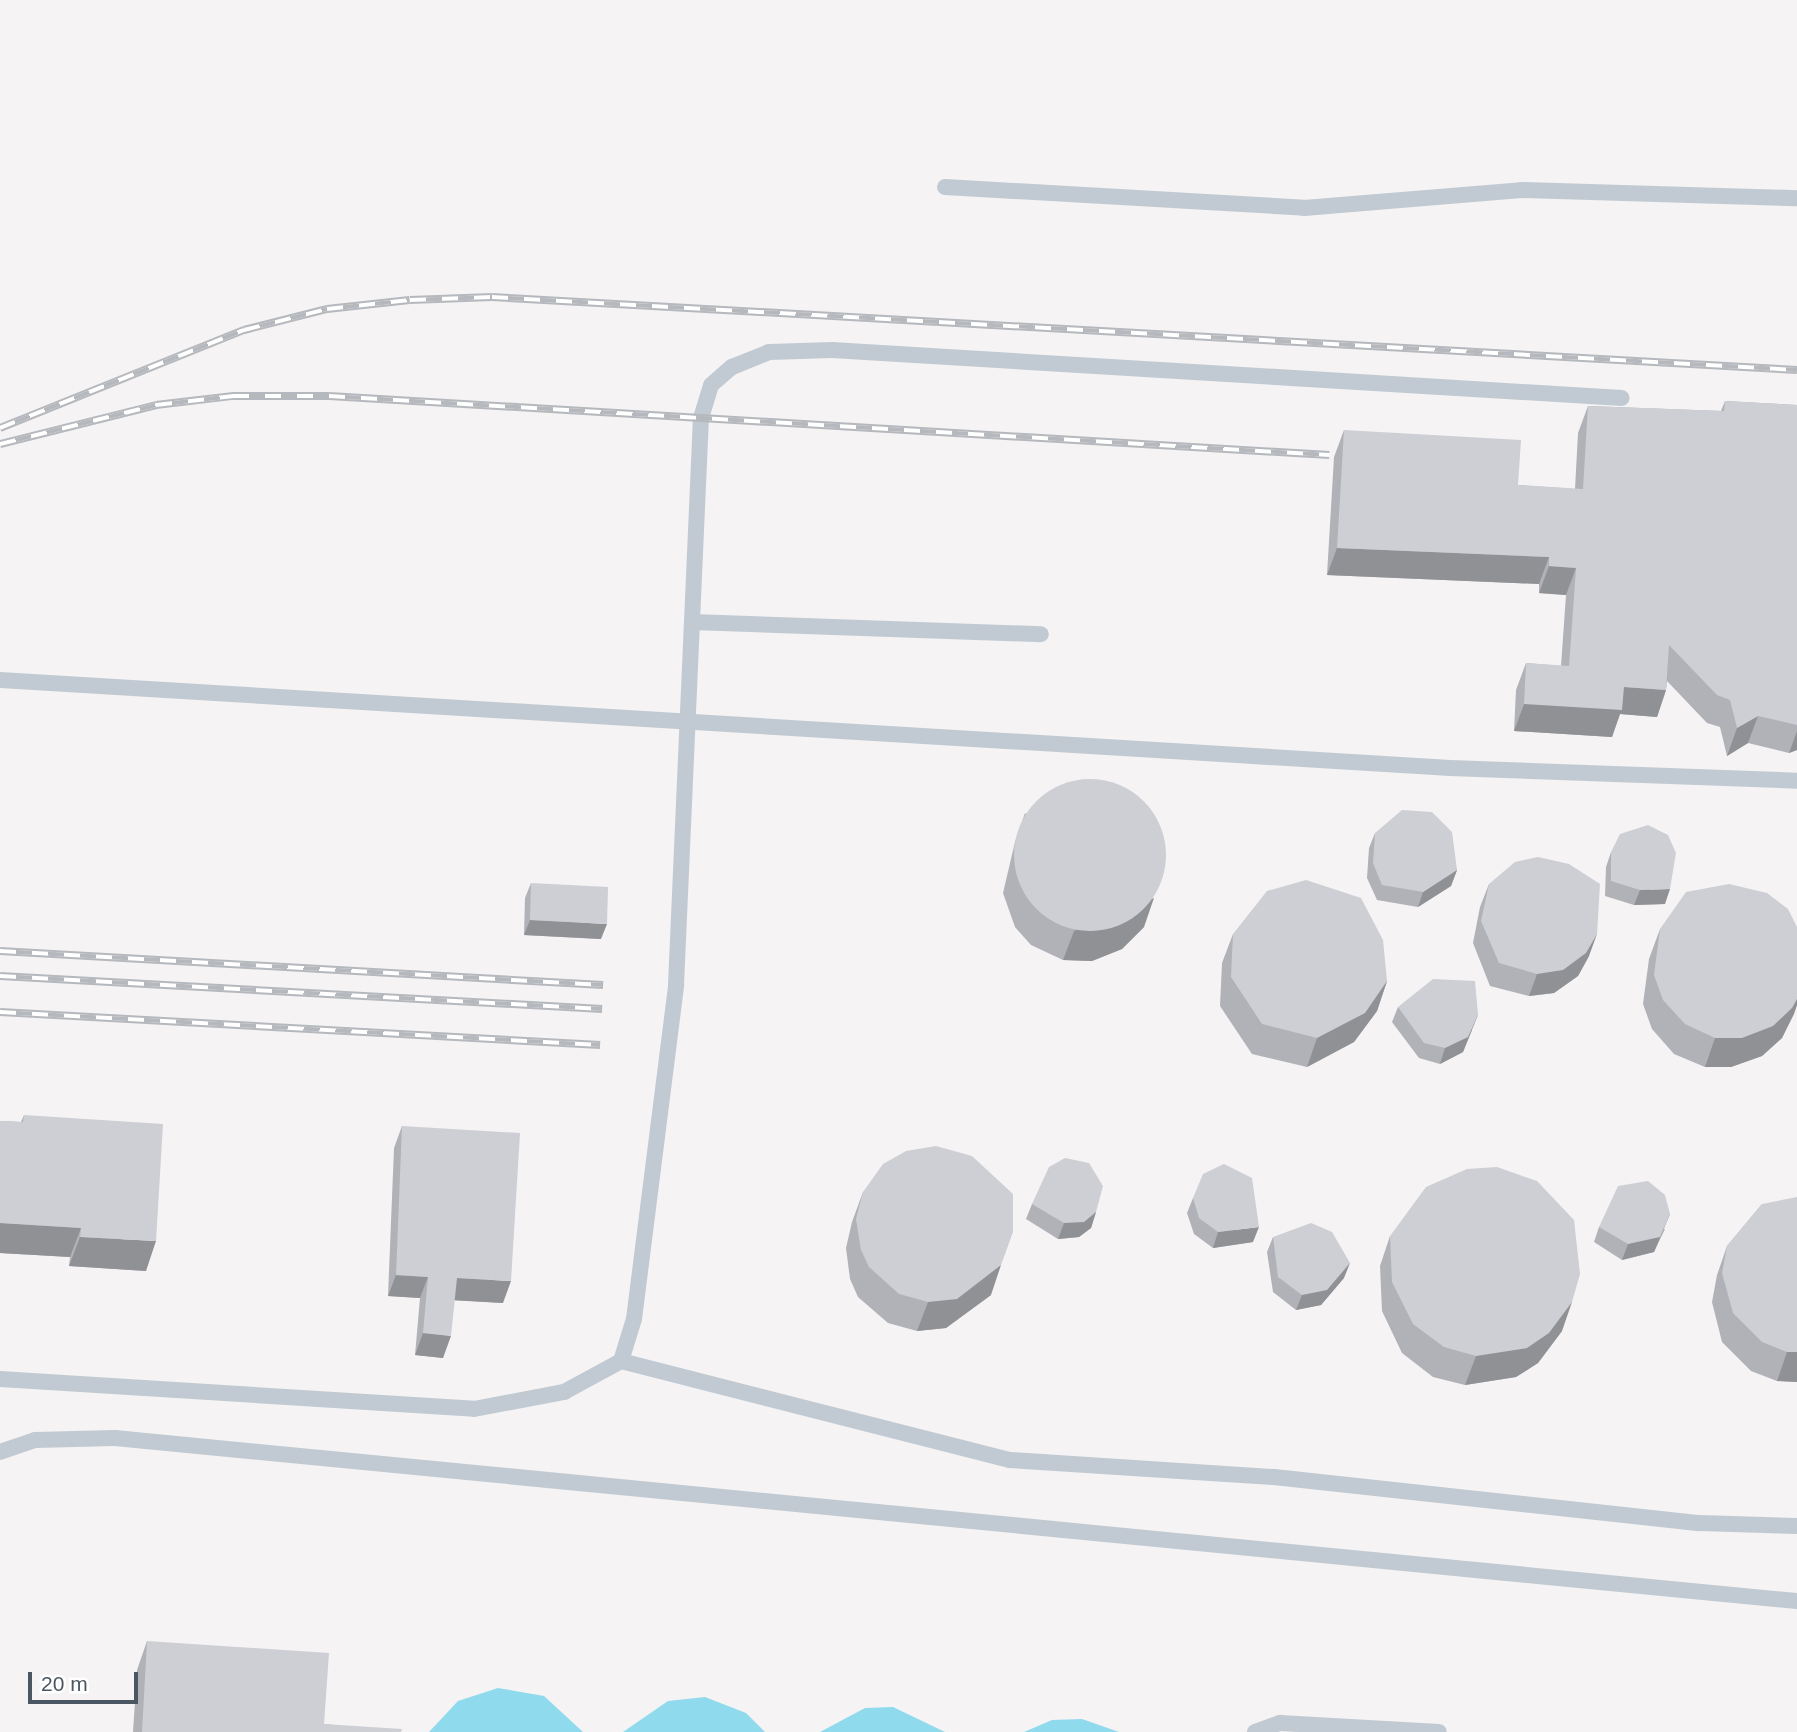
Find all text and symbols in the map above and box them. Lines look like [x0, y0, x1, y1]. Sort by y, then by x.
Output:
scale bar [32, 1658, 142, 1702]
text: 20 m [41, 1672, 88, 1695]

